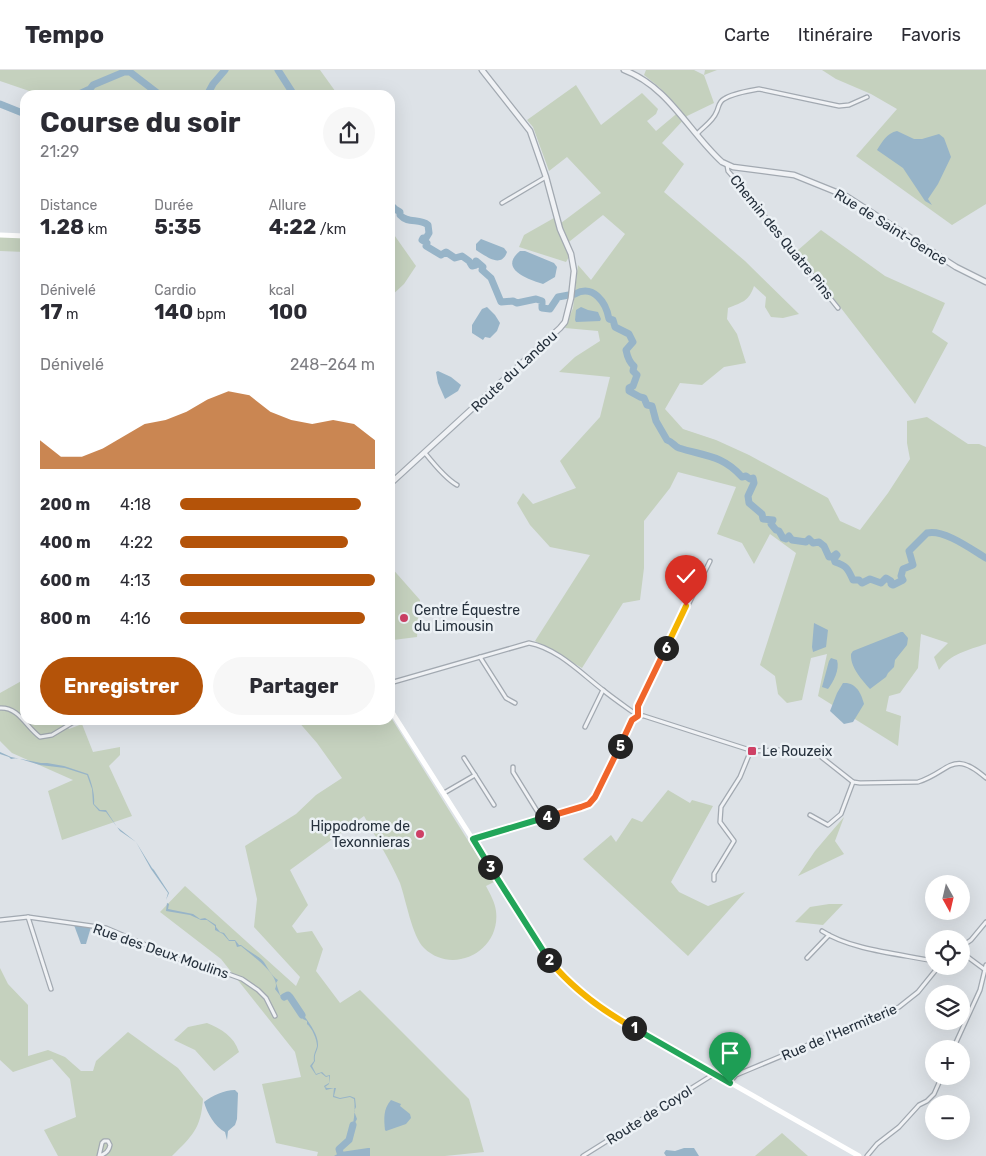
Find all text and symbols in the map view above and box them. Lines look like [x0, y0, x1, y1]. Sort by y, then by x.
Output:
text: Tempo [25, 21, 104, 49]
text: Carte [724, 24, 770, 46]
text: Itinéraire [798, 24, 873, 46]
text: Favoris [901, 24, 961, 46]
text: Course du soir [40, 106, 240, 139]
button: share [323, 107, 375, 159]
text: 21:29 [40, 142, 79, 161]
street label: Chemin des Quatre Pins [726, 171, 837, 303]
street label: Rue de Saint-Gence [831, 186, 951, 269]
text: Distance [40, 197, 97, 214]
text: Durée [154, 197, 193, 214]
text: Allure [269, 197, 306, 214]
text: 1.28 [40, 214, 84, 239]
text: 5:35 [154, 214, 201, 239]
text: 4:22 [269, 214, 316, 239]
text: km [84, 221, 107, 238]
text: /km [316, 221, 346, 238]
text: Dénivelé [40, 282, 96, 299]
text: Cardio [154, 282, 196, 299]
text: kcal [269, 282, 294, 299]
text: 17 [40, 299, 62, 324]
text: 140 [154, 299, 193, 324]
text: 100 [269, 299, 308, 324]
text: m [62, 306, 78, 323]
text: bpm [193, 306, 226, 323]
street label: Route du Landou [468, 327, 561, 416]
text: Dénivelé [40, 355, 104, 374]
text: 248–264 m [290, 355, 375, 374]
text: 200 m [40, 495, 90, 514]
text: 4:18 [120, 495, 151, 514]
text: 400 m [40, 533, 91, 552]
text: 4:22 [120, 533, 153, 552]
pin [665, 555, 707, 606]
icon: check [672, 562, 700, 590]
text: 600 m [40, 571, 90, 590]
text: 4:13 [120, 571, 151, 590]
place label: Centre Équestre du Limousin [414, 601, 520, 635]
text: 800 m [40, 609, 91, 628]
text: 4:16 [120, 609, 151, 628]
marker: Centre Équestre du Limousin [398, 612, 410, 624]
pin: 6 [654, 636, 678, 660]
text: 6 [662, 640, 671, 657]
button: Enregistrer [40, 657, 203, 715]
button: Partager [213, 657, 375, 715]
pin: 5 [608, 734, 632, 758]
text: 5 [616, 738, 625, 755]
place label: Le Rouzeix [762, 743, 833, 760]
marker: Le Rouzeix [746, 745, 758, 757]
pin: 4 [534, 804, 560, 830]
text: 4 [543, 809, 552, 826]
place label: Hippodrome de Texonnieras [310, 818, 410, 851]
marker: Hippodrome de Texonnieras [414, 828, 426, 840]
pin: 3 [478, 854, 502, 880]
text: 3 [486, 859, 495, 876]
north arrow [925, 875, 970, 920]
map controls [925, 875, 970, 1140]
street label: Rue des Deux Moulins [91, 920, 231, 983]
button: locate [925, 930, 970, 975]
pin: 2 [536, 948, 562, 972]
text: 2 [545, 952, 554, 969]
button: layers [925, 985, 970, 1030]
street label: Rue de l'Hermiterie [779, 1000, 900, 1064]
pin: 1 [622, 1016, 646, 1040]
text: 1 [631, 1020, 638, 1037]
pin [709, 1032, 751, 1083]
icon: arrive [716, 1039, 744, 1067]
button: + [925, 1040, 970, 1085]
street label: Route de Coyol [603, 1082, 695, 1149]
button: − [925, 1095, 970, 1140]

